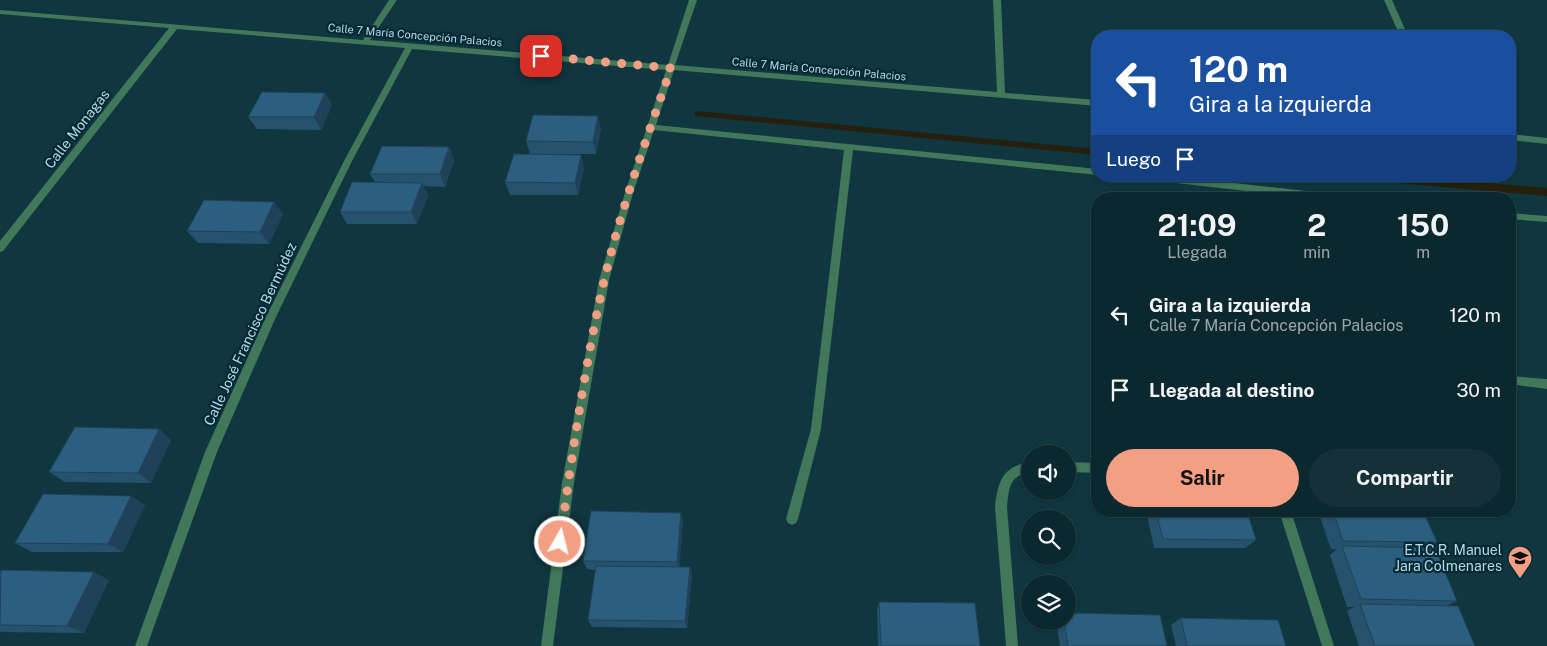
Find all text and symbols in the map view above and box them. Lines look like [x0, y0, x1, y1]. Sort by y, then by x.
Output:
street label: Calle 7 María Concepción Palacios [327, 21, 503, 49]
pin [520, 35, 562, 77]
icon: arrive [527, 42, 555, 70]
text: 120 m [1189, 49, 1288, 90]
icon: left [1106, 50, 1171, 115]
street label: Calle 7 María Concepción Palacios [731, 55, 907, 83]
street label: Calle Monagas [41, 86, 113, 172]
text: Gira a la izquierda [1189, 91, 1372, 117]
icon: arrive [1171, 145, 1199, 173]
text: Luego [1106, 148, 1161, 170]
text: 21:09 [1158, 207, 1237, 243]
text: 2 [1307, 207, 1326, 243]
text: 150 [1397, 207, 1449, 243]
street label: Calle José Francisco Bermúdez [200, 240, 300, 428]
text: Llegada [1167, 243, 1227, 262]
text: min [1303, 243, 1330, 262]
text: m [1416, 243, 1430, 262]
text: Gira a la izquierda [1149, 294, 1311, 316]
icon: left [1106, 301, 1134, 329]
text: 120 m [1449, 304, 1501, 326]
text: Calle 7 María Concepción Palacios [1149, 316, 1403, 335]
icon: arrive [1106, 376, 1134, 404]
text: Llegada al destino [1149, 379, 1314, 401]
text: 30 m [1456, 379, 1501, 401]
map controls [1021, 445, 1076, 630]
button: sound [1021, 445, 1076, 500]
button: Salir [1106, 449, 1299, 507]
button: Compartir [1309, 449, 1501, 507]
button: search [1021, 510, 1076, 565]
position arrow [533, 515, 585, 567]
place label: E.T.C.R. Manuel Jara Colmenares [1395, 542, 1502, 574]
school or university icon: E.T.C.R. Manuel Jara Colmenares [1507, 545, 1533, 579]
button: layers [1021, 575, 1076, 630]

